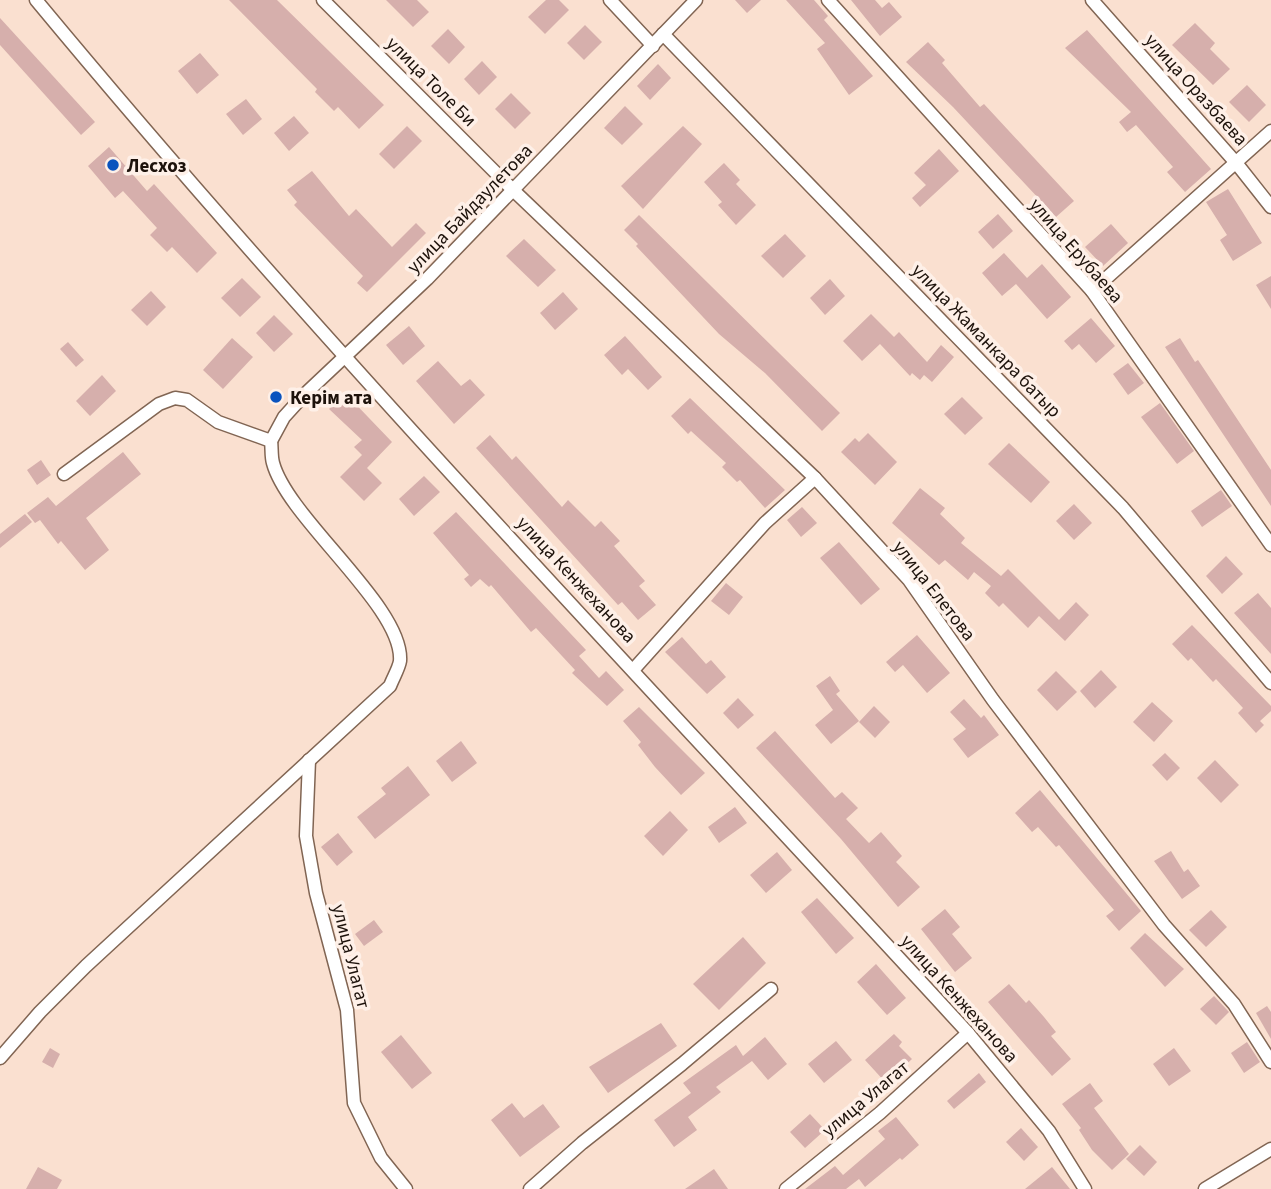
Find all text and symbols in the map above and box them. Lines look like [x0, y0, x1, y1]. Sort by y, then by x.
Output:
street label: улица Оразбаева [1138, 28, 1254, 152]
street label: улица Толе Би [380, 31, 482, 133]
street label: улица Байдаулетова [401, 138, 539, 280]
place label: Лесхоз [126, 153, 186, 180]
marker: Лесхоз [105, 157, 121, 173]
street label: улица Ерубаева [1023, 193, 1129, 309]
street label: улица Жаманкара батыр [905, 258, 1067, 424]
place label: Керім ата [290, 385, 372, 412]
marker: Керім ата [268, 389, 284, 405]
street label: улица Кенжеханова [510, 511, 642, 649]
street label: улица Елетова [886, 535, 982, 647]
street label: улица Улагат [325, 901, 377, 1012]
street label: улица Кенжеханова [894, 929, 1024, 1069]
street label: улица Улагат [816, 1054, 916, 1144]

